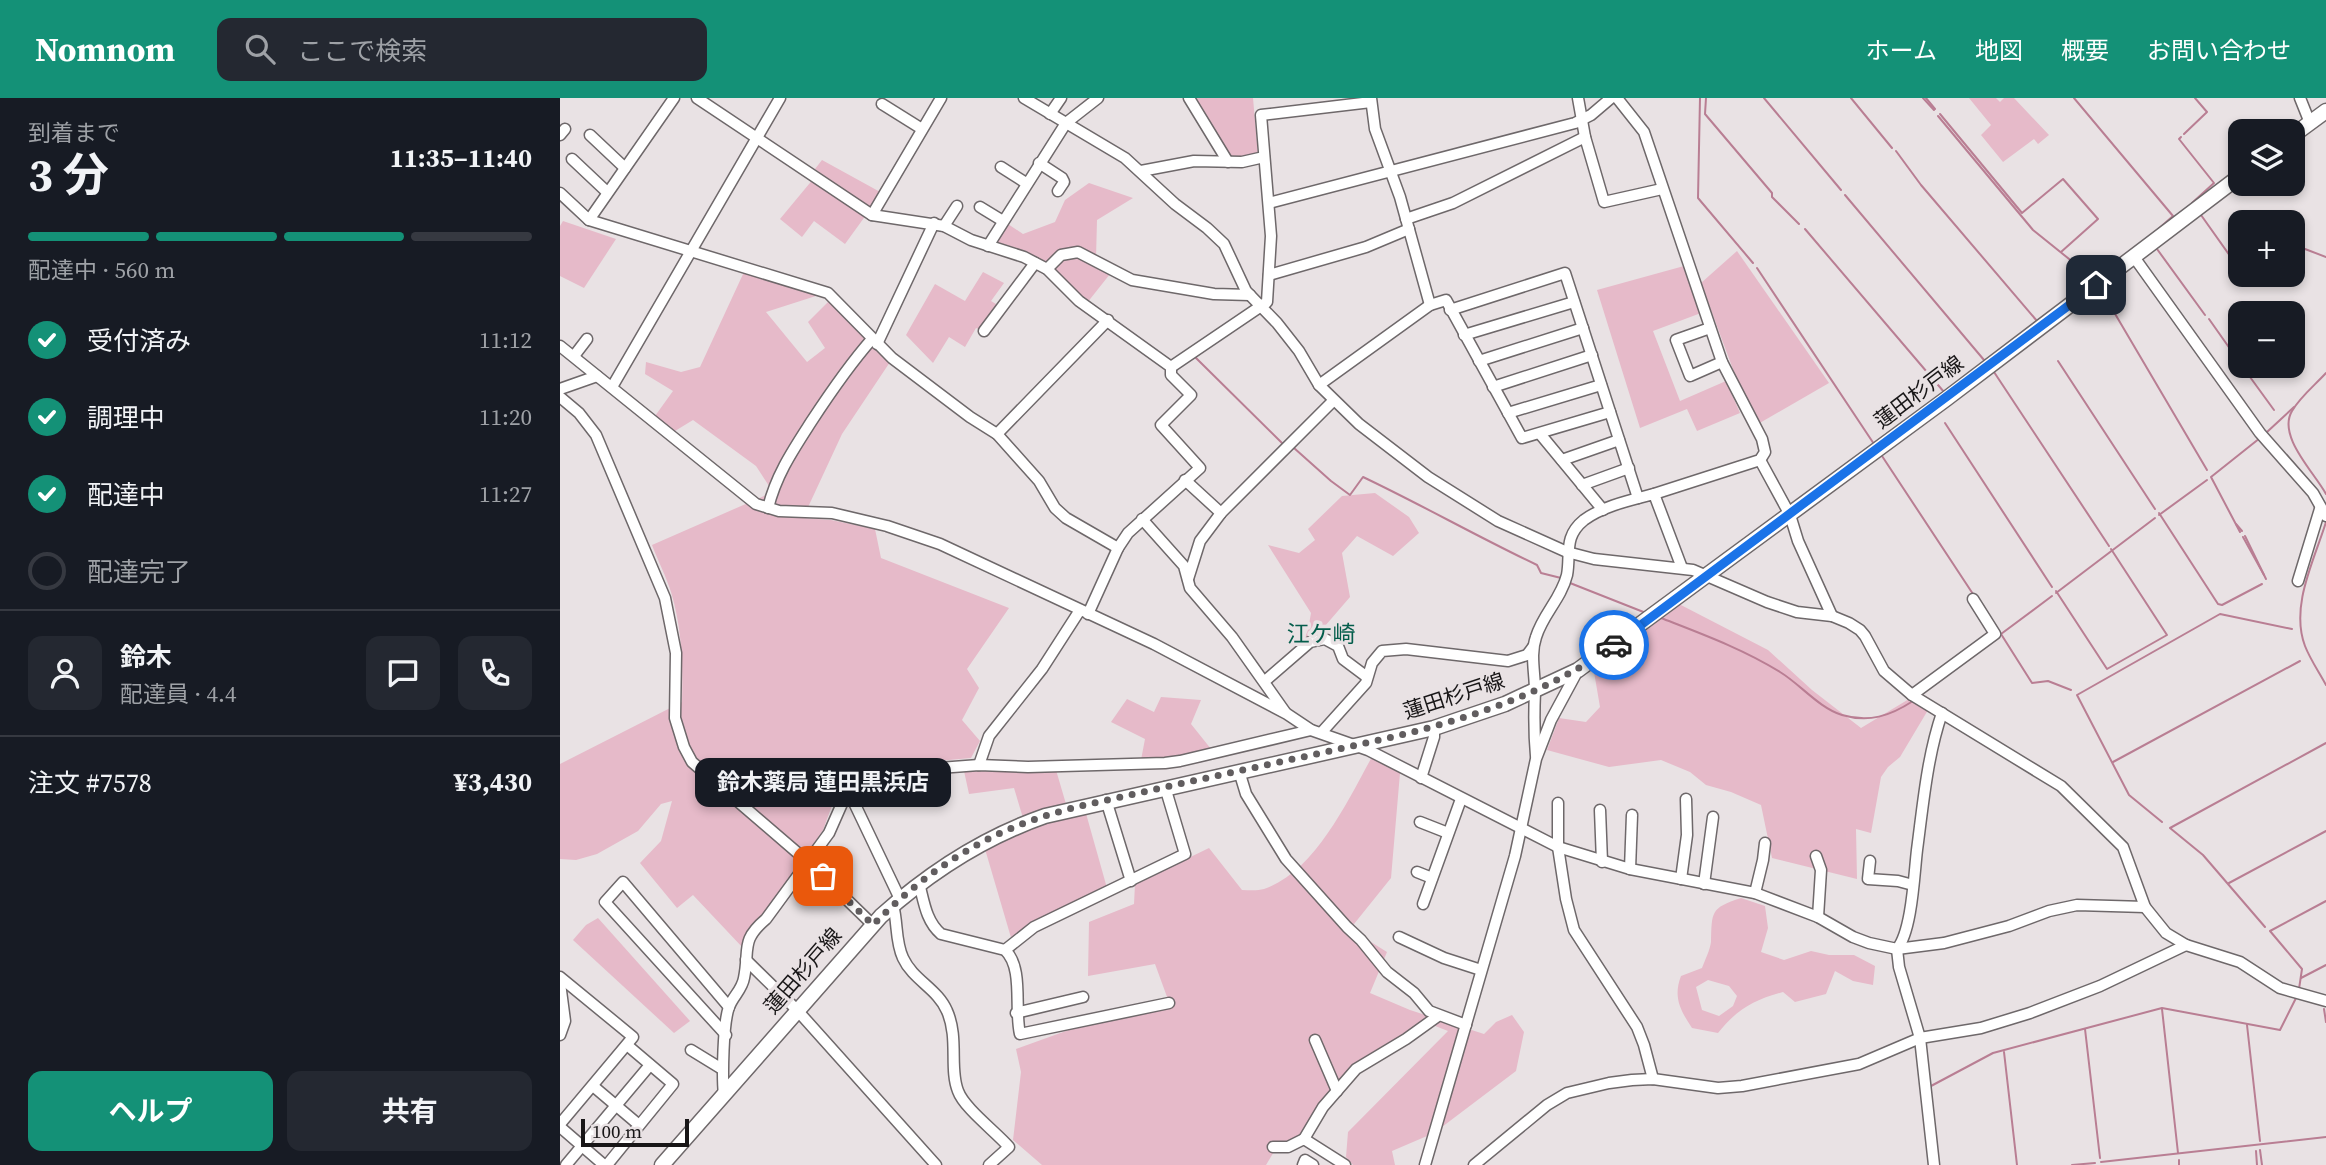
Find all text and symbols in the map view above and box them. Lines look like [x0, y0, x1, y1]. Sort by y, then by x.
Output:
search box [217, 18, 707, 81]
text: Nomnom [35, 27, 175, 72]
icon: search [241, 30, 279, 68]
text: ここで検索 [297, 33, 427, 69]
text: ホーム [1866, 34, 1937, 67]
text: 地図 [1975, 34, 2023, 67]
text: 概要 [2061, 34, 2109, 67]
text: お問い合わせ [2147, 34, 2291, 67]
text: 到着まで [28, 117, 120, 149]
map controls [2228, 119, 2305, 378]
button: layers [2228, 119, 2305, 196]
text: 11:35–11:40 [390, 140, 532, 176]
text: 3 分 [28, 143, 109, 206]
button: + [2228, 210, 2305, 287]
text: 配達中 · 560 m [28, 254, 175, 286]
pin [2066, 255, 2126, 315]
icon: home [2077, 266, 2115, 304]
button: − [2228, 301, 2305, 378]
icon: check [28, 321, 66, 359]
text: 受付済み [87, 323, 191, 359]
text: 11:12 [479, 324, 532, 356]
street label: 蓮田杉戸線 [1868, 348, 1969, 435]
icon: check [28, 398, 66, 436]
text: 調理中 [87, 400, 165, 436]
text: 11:20 [479, 401, 532, 433]
icon: check [28, 475, 66, 513]
text: 配達中 [87, 477, 165, 513]
text: 11:27 [479, 478, 532, 510]
text: 配達完了 [87, 554, 191, 590]
courier [1579, 610, 1649, 680]
district label: 江ケ崎 [1287, 618, 1356, 650]
icon: car [1595, 626, 1633, 664]
button: person [28, 636, 102, 710]
button: chat [366, 636, 440, 710]
button: phone [458, 636, 532, 710]
text: 鈴木 [120, 639, 172, 675]
street label: 蓮田杉戸線 [1399, 666, 1508, 726]
text: 配達員 · 4.4 [120, 678, 237, 710]
callout: 鈴木薬局 蓮田黒浜店 [695, 757, 951, 806]
text: ¥3,430 [454, 764, 532, 800]
text: 注文 #7578 [28, 765, 152, 801]
text: 鈴木薬局 蓮田黒浜店 [717, 766, 929, 798]
pin [793, 846, 853, 906]
icon: bag [804, 857, 842, 895]
street label: 蓮田杉戸線 [757, 922, 848, 1020]
button: ヘルプ [28, 1071, 273, 1151]
button: 共有 [287, 1071, 532, 1151]
scale bar [581, 1116, 690, 1148]
text: 100 m [592, 1118, 642, 1144]

